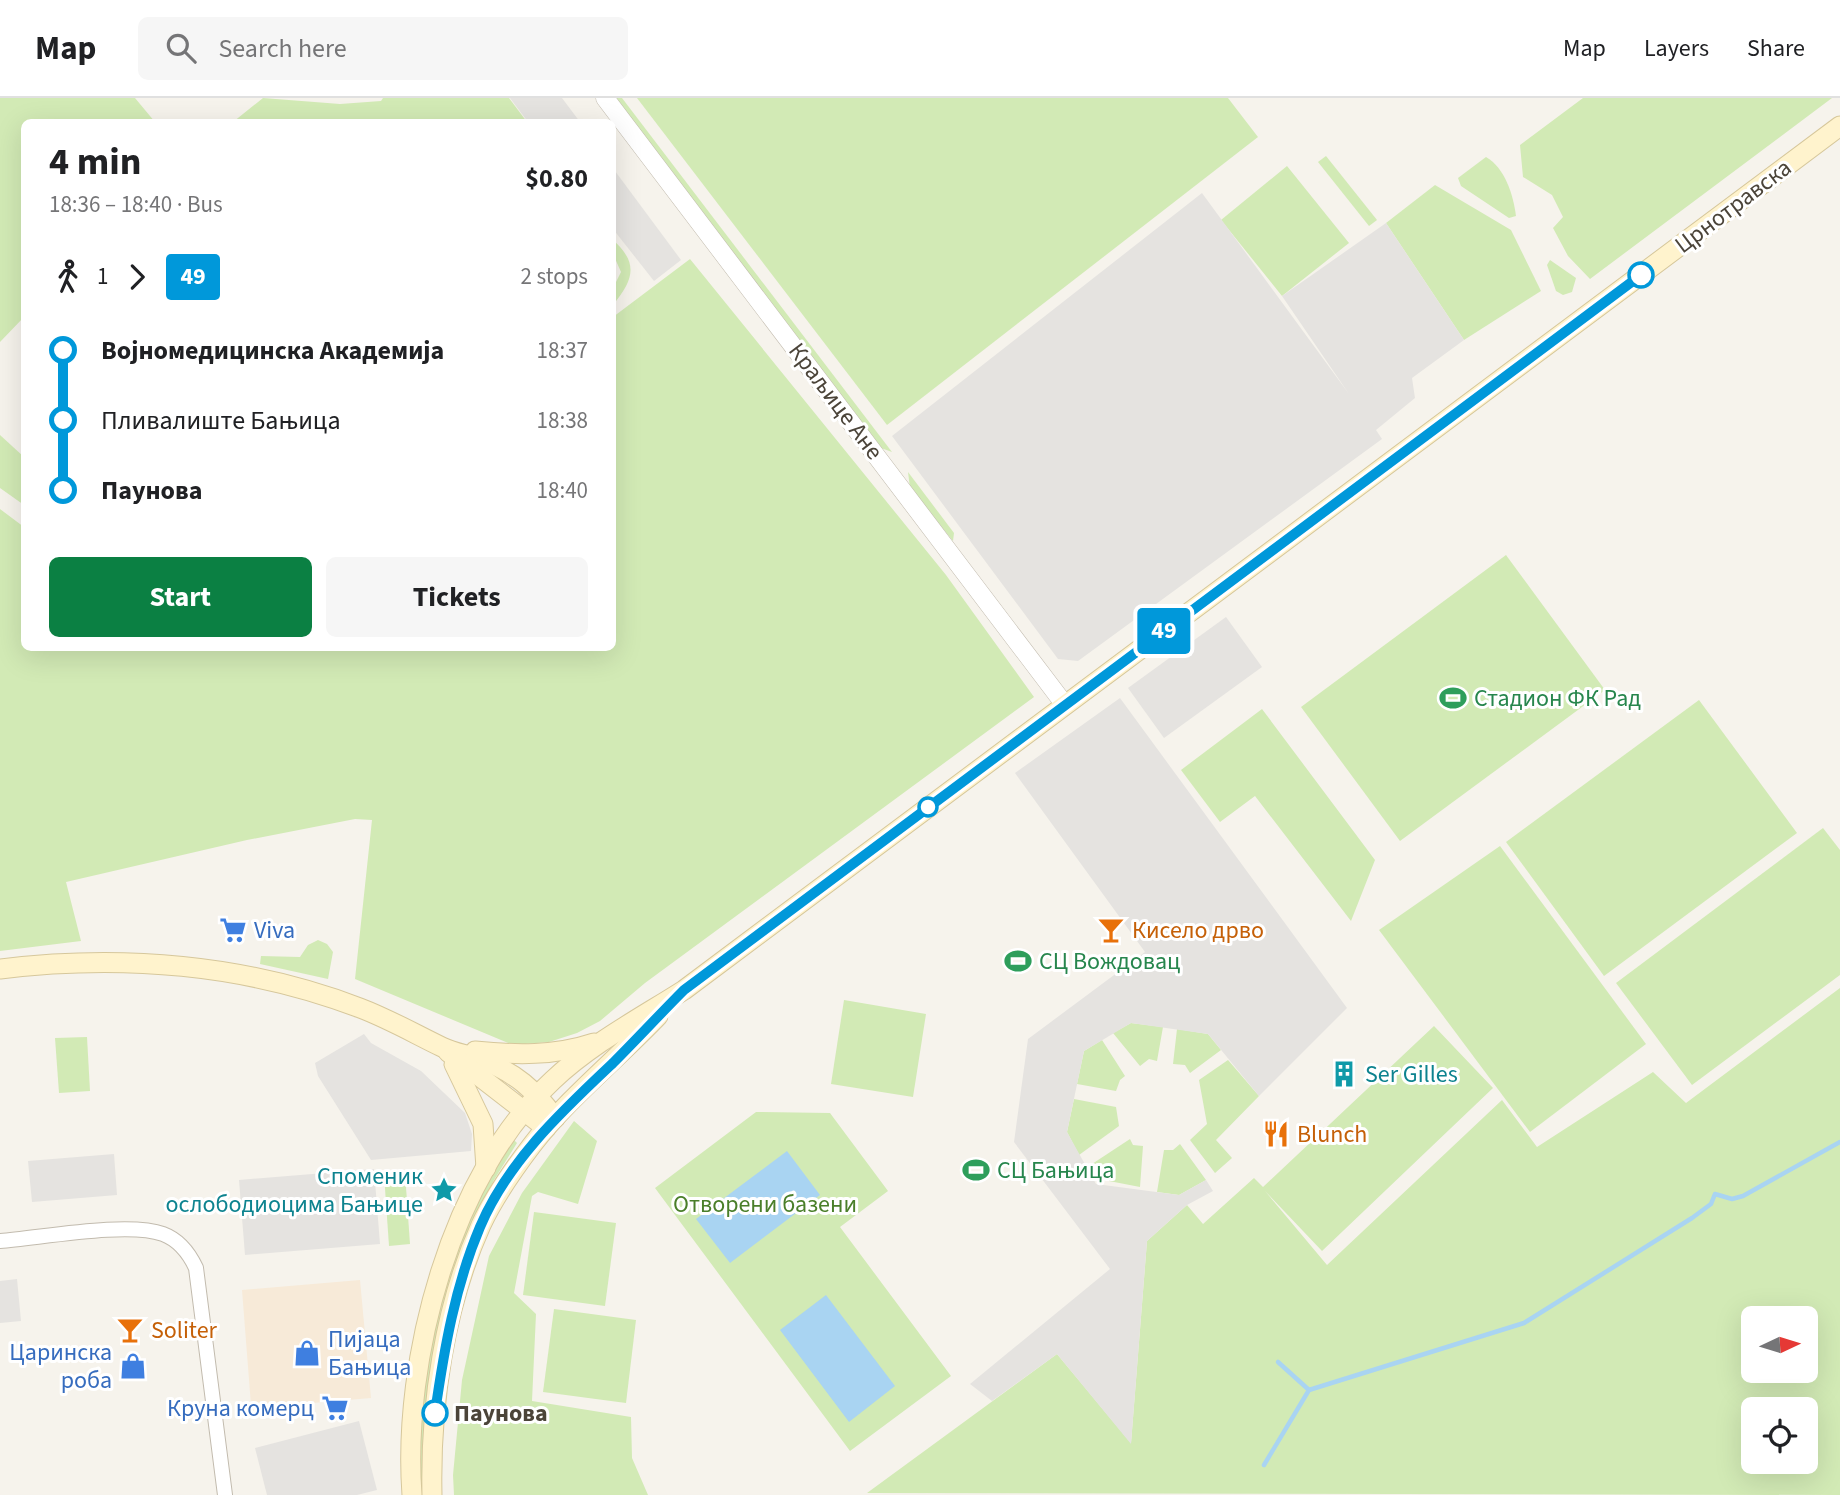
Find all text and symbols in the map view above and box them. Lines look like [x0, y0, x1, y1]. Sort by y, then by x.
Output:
search box [138, 17, 628, 80]
text: Map [35, 25, 96, 72]
icon: search [162, 29, 200, 67]
text: Search here [218, 30, 347, 67]
text: Map [1563, 31, 1606, 66]
text: Layers [1644, 31, 1709, 66]
text: Share [1747, 31, 1805, 66]
text: 4 min [49, 135, 141, 189]
street label: Црнотравска [1668, 151, 1799, 262]
text: $0.80 [525, 160, 588, 197]
text: 18:36 – 18:40 · Bus [49, 188, 223, 221]
icon: walk [49, 258, 87, 296]
icon: forward [118, 258, 156, 296]
text: 49 [180, 259, 206, 294]
text: 1 [97, 260, 108, 293]
text: 2 stops [521, 260, 588, 293]
unlabelled marker [1628, 262, 1654, 288]
text: Војномедицинска Академија [101, 332, 444, 369]
text: 18:37 [537, 334, 588, 367]
street label: Краљице Ане [780, 335, 891, 467]
text: Пливалиште Бањица [101, 402, 341, 439]
text: 18:38 [537, 404, 588, 437]
text: Паунова [101, 472, 202, 509]
text: 18:40 [537, 474, 588, 507]
button: Start [49, 557, 312, 637]
button: Tickets [326, 557, 588, 637]
line badge: 49 [1132, 608, 1196, 654]
text: 49 [1151, 613, 1177, 648]
place label: Стадион ФК Рад [1474, 681, 1641, 716]
sports icon: Стадион ФК Рад [1438, 683, 1468, 713]
unlabelled marker [918, 797, 938, 817]
place label: Viva [254, 913, 295, 948]
place label: Кисело дрво [1132, 913, 1264, 948]
supermarket icon: Viva [218, 915, 248, 945]
bar icon: Кисело дрво [1096, 915, 1126, 945]
place label: СЦ Вождовац [1039, 944, 1180, 979]
sports icon: СЦ Вождовац [1003, 946, 1033, 976]
place label: Ser Gilles [1365, 1057, 1458, 1092]
building icon: Ser Gilles [1329, 1059, 1359, 1089]
place label: Blunch [1297, 1117, 1367, 1152]
restaurant icon: Blunch [1261, 1119, 1291, 1149]
place label: СЦ Бањица [997, 1153, 1114, 1188]
sports icon: СЦ Бањица [961, 1155, 991, 1185]
place label: Споменик ослободиоцима Бањице [165, 1159, 423, 1222]
place icon: Споменик ослободиоцима Бањице [429, 1175, 459, 1205]
park label: Отворени базени [673, 1187, 857, 1222]
north arrow [1741, 1306, 1818, 1382]
map controls [1741, 1306, 1818, 1474]
place label: Soliter [151, 1313, 218, 1348]
bar icon: Soliter [115, 1315, 145, 1345]
place label: Пијаца Бањица [328, 1322, 411, 1385]
place label: Царинска роба [9, 1335, 112, 1398]
shop icon: Пијаца Бањица [292, 1338, 322, 1368]
shop icon: Царинска роба [118, 1351, 148, 1381]
place label: Круна комерц [167, 1391, 314, 1426]
supermarket icon: Круна комерц [320, 1393, 350, 1423]
place label: Паунова [454, 1396, 548, 1431]
button: locate [1741, 1397, 1818, 1474]
marker: Паунова [422, 1400, 448, 1426]

